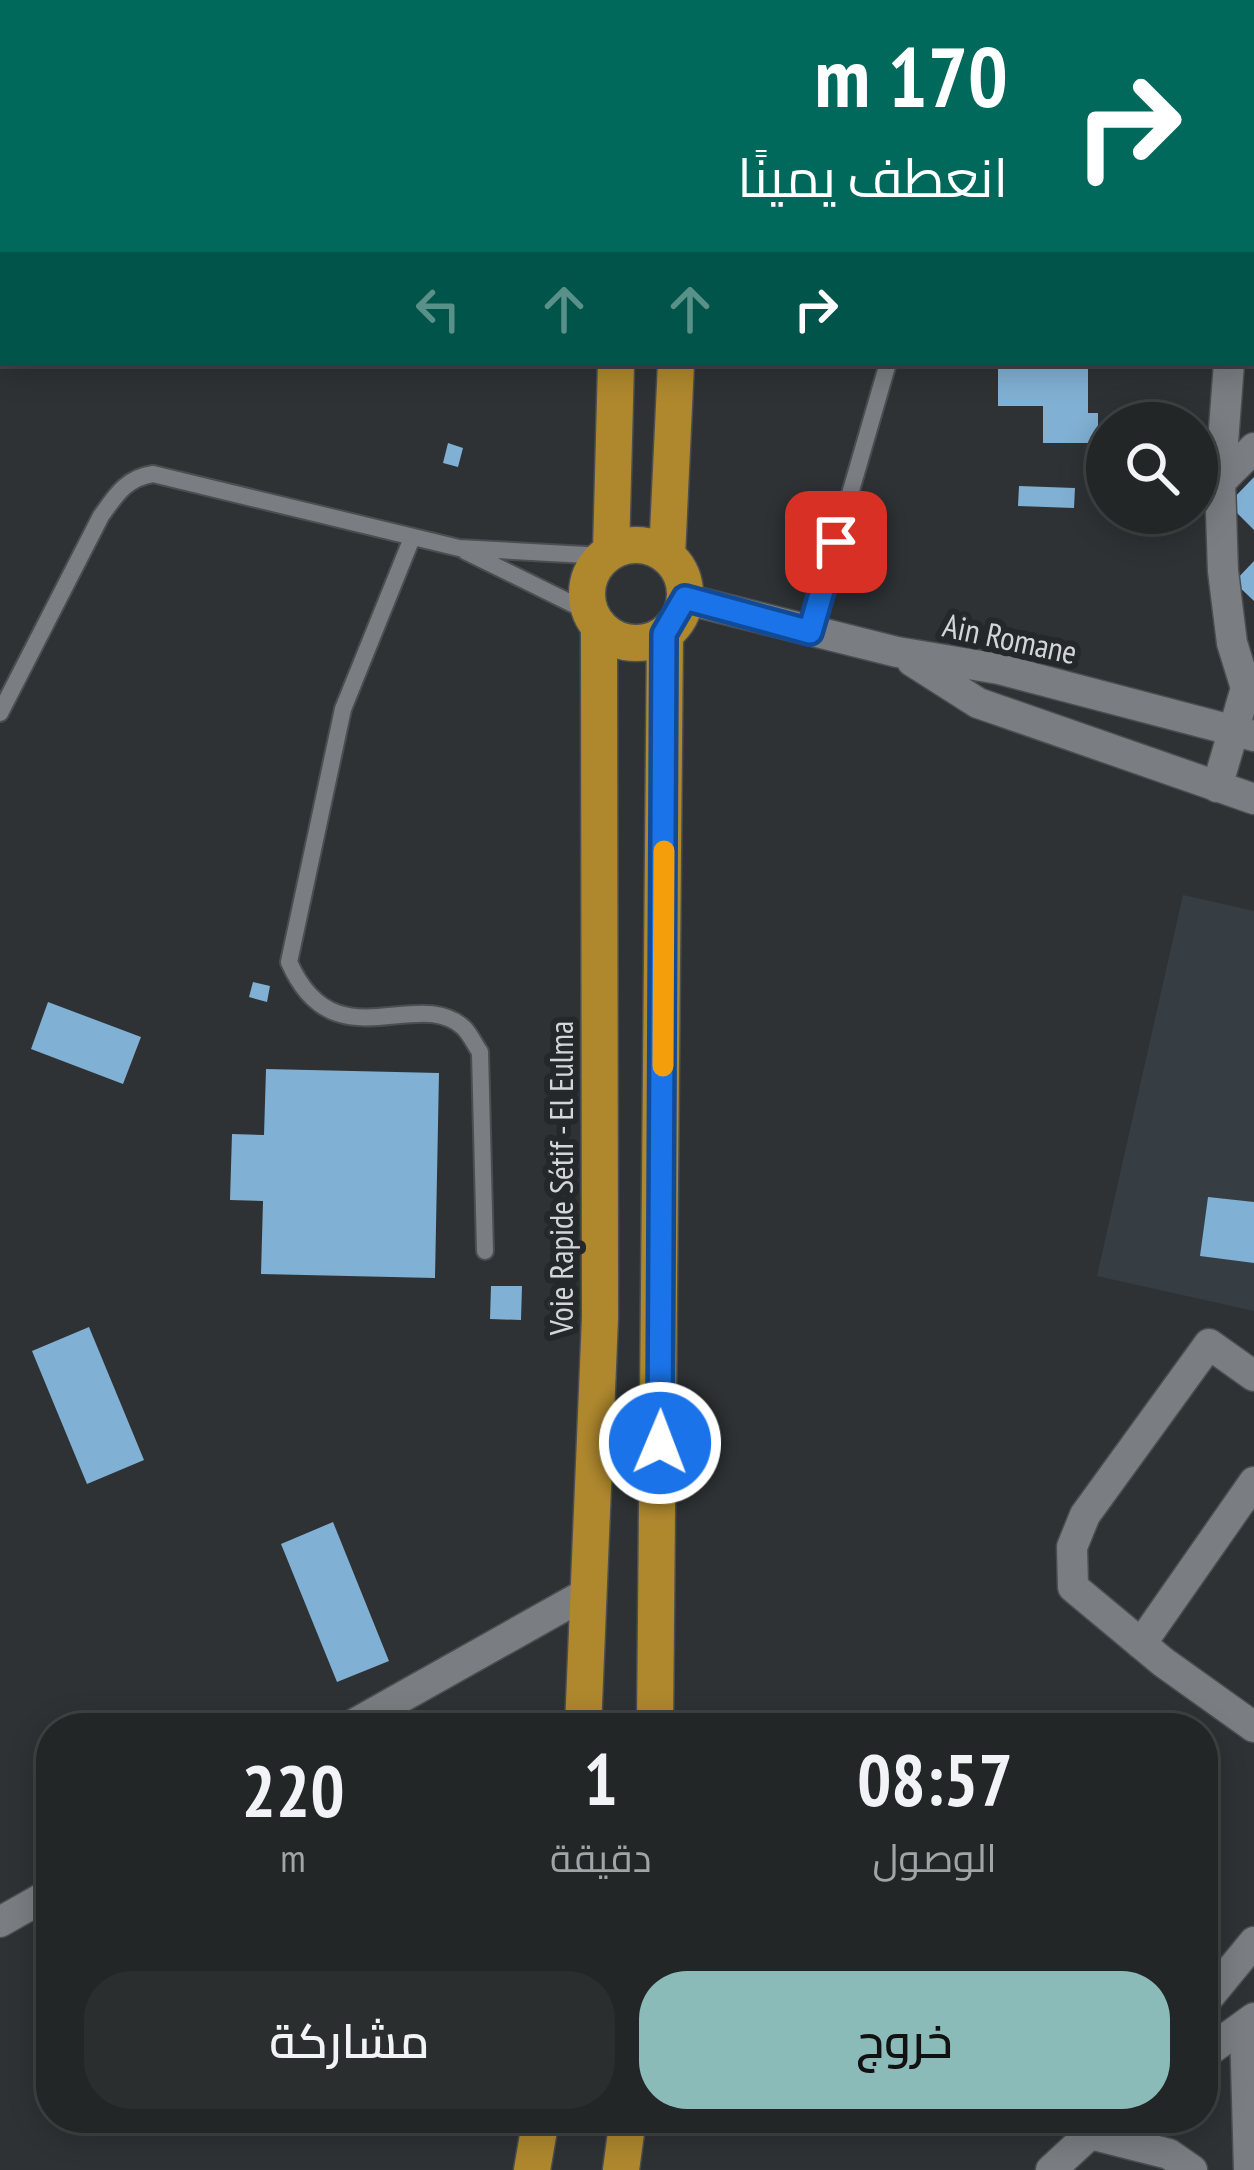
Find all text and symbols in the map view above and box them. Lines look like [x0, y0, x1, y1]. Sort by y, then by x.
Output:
text: 170 m [815, 21, 1008, 130]
icon: right [1050, 48, 1206, 204]
text: انعطف يمينًا [737, 142, 1008, 212]
icon: left [405, 276, 471, 342]
icon: ahead [531, 276, 597, 342]
icon: ahead [657, 276, 723, 342]
icon: right [783, 276, 849, 342]
map controls [1086, 402, 1218, 534]
button: search [1086, 402, 1218, 534]
pin [785, 491, 887, 593]
icon: arrive [803, 509, 869, 575]
street label: Ain Romane [939, 603, 1081, 673]
street label: Voie Rapide Sétif - El Eulma [539, 1021, 582, 1336]
position arrow [597, 1380, 723, 1506]
text: 1 [584, 1732, 618, 1825]
text: 08:57 [857, 1732, 1013, 1825]
text: 220 [241, 1743, 345, 1836]
text: m [280, 1832, 306, 1883]
text: دقيقة [550, 1832, 652, 1883]
text: الوصول [873, 1832, 997, 1883]
button: مشاركة [84, 1971, 615, 2109]
button: خروج [639, 1971, 1170, 2109]

